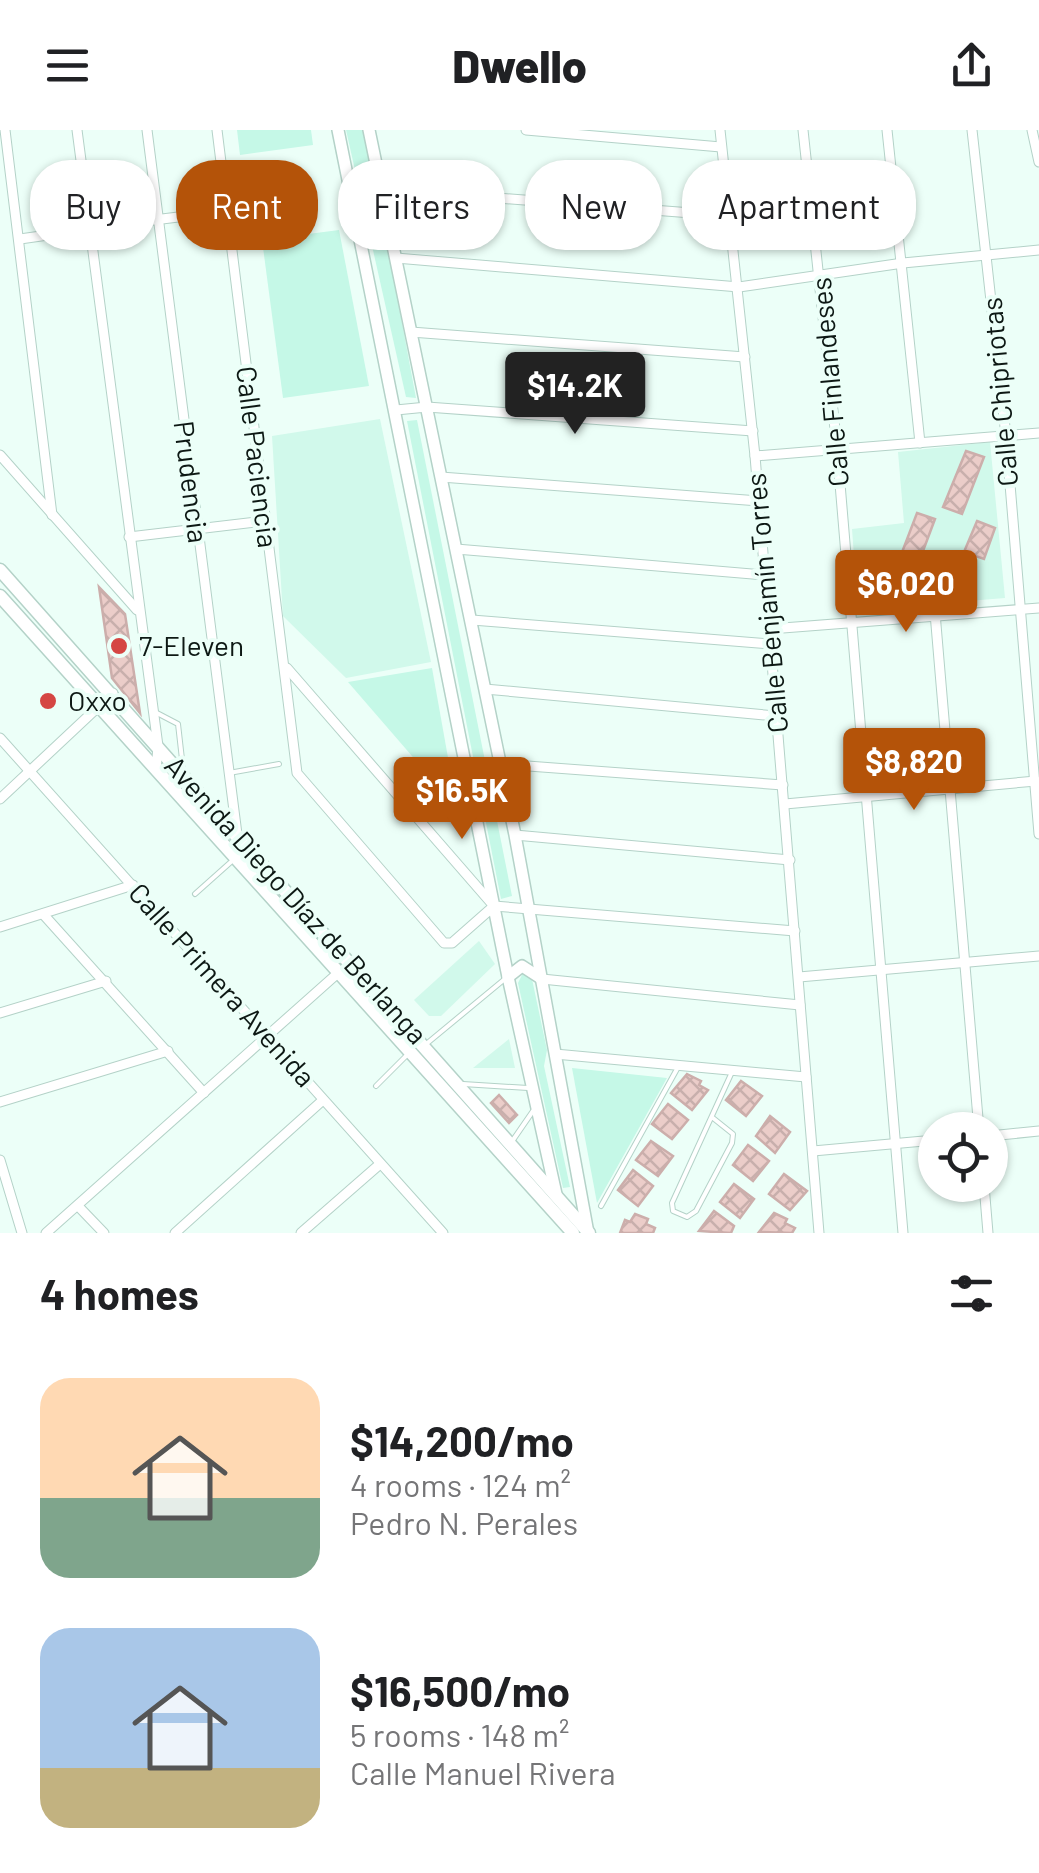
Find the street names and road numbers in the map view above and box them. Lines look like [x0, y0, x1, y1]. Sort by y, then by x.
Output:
street label: Calle Finlandeses [803, 276, 855, 488]
street label: Calle Chipriotas [974, 296, 1024, 488]
street label: Calle Paciencia [230, 364, 286, 550]
street label: Prudencia [168, 419, 216, 545]
street label: Calle Benjamín Torres [738, 472, 794, 734]
street label: Avenida Diego Díaz de Berlanga [158, 748, 435, 1050]
street label: Calle Primera Avenida [122, 876, 323, 1093]

